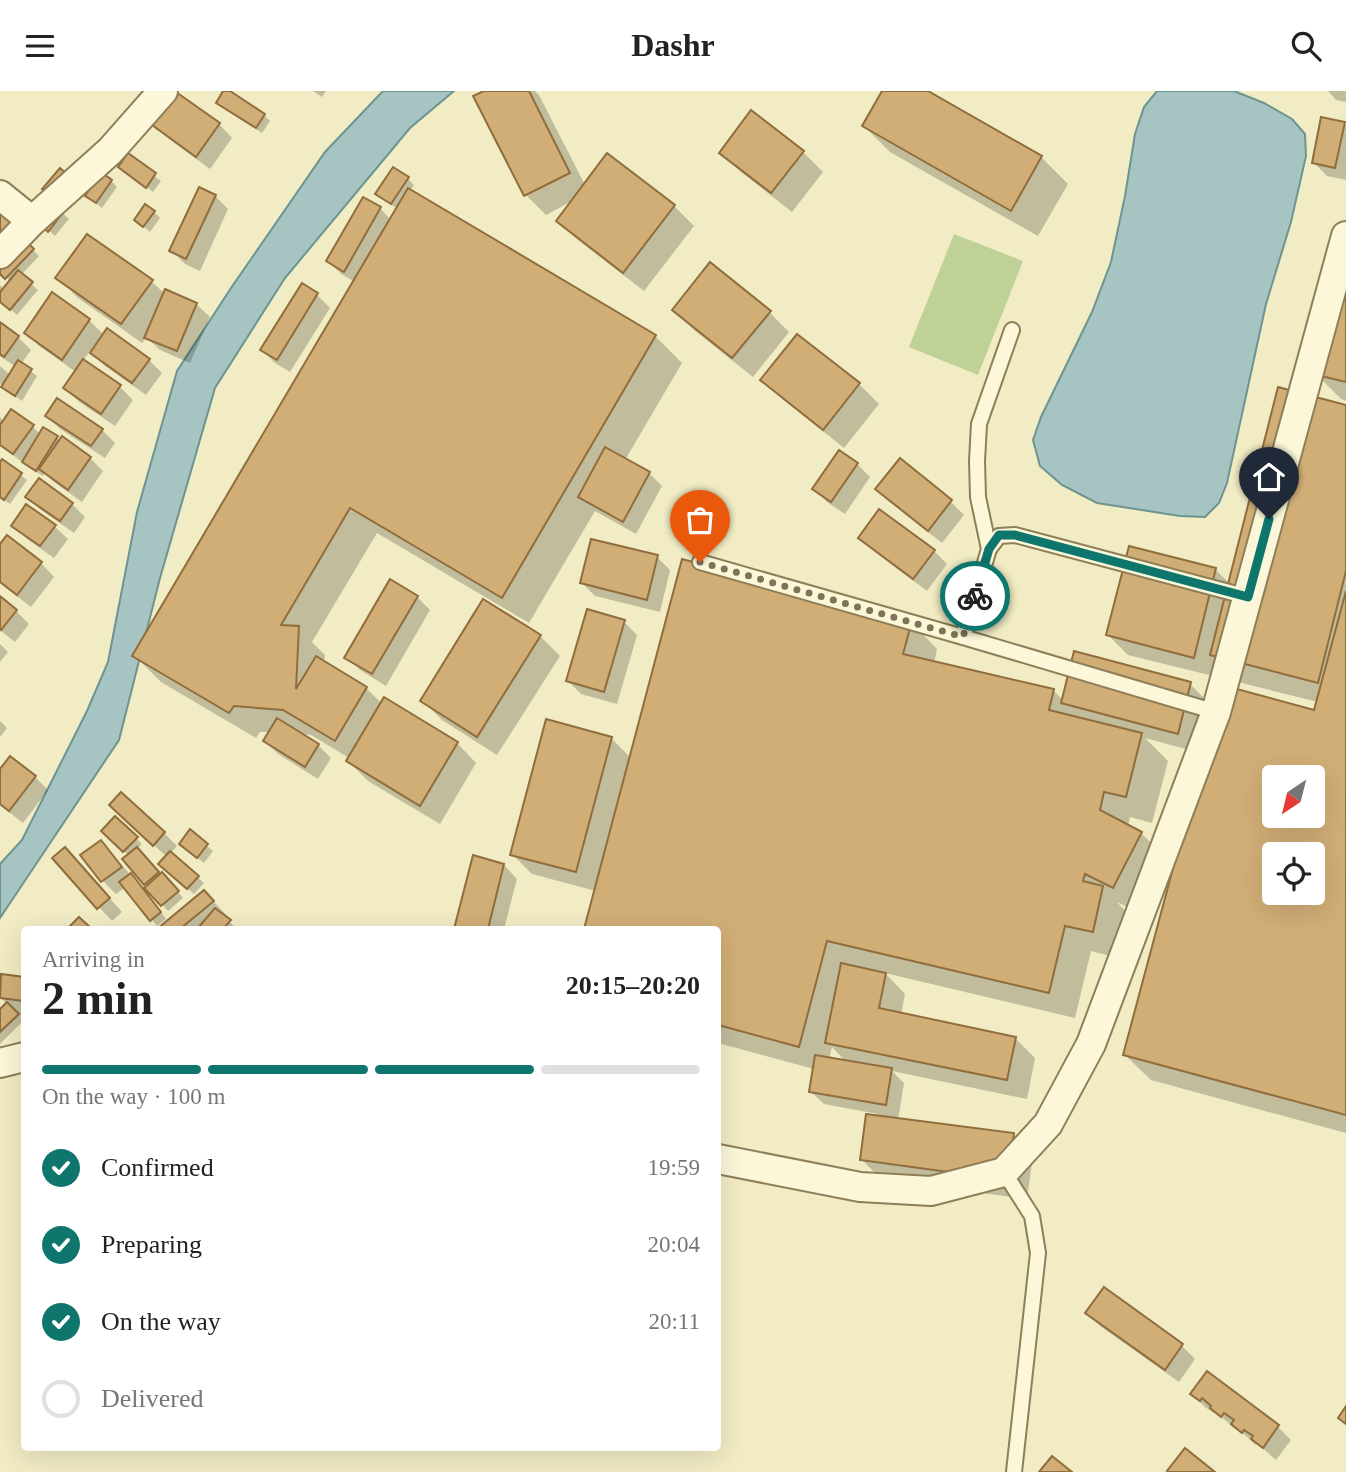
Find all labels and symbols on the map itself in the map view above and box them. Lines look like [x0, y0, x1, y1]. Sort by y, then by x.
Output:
pin [1239, 447, 1299, 519]
pin [670, 490, 730, 562]
courier [940, 561, 1010, 631]
north arrow [1262, 765, 1325, 828]

